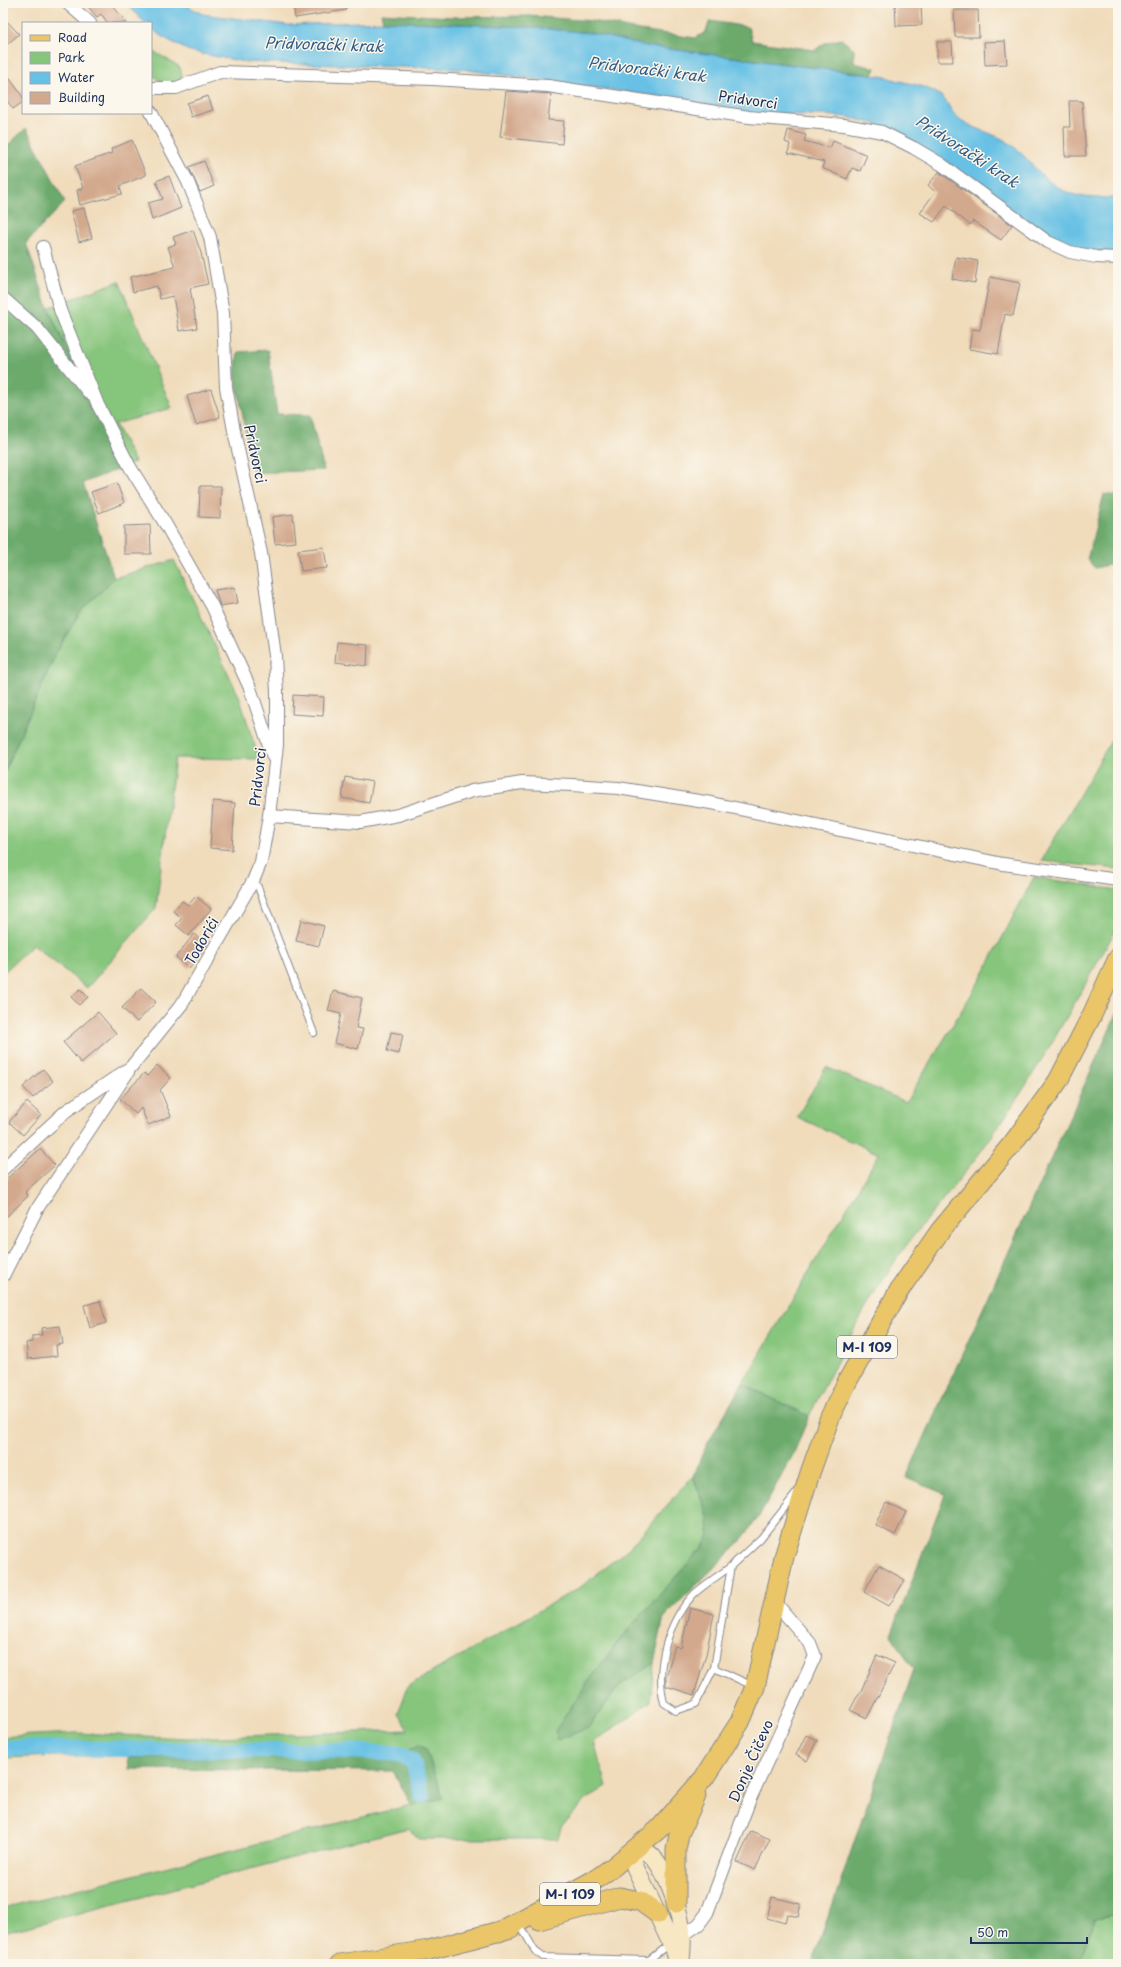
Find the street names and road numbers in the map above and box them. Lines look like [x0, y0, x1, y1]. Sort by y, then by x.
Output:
street label: Pridvorci [717, 85, 779, 114]
street label: Pridvorci [239, 423, 272, 485]
street label: Pridvorci [244, 746, 271, 808]
street label: Todorići [179, 913, 224, 969]
road number: M-I 109 [837, 1336, 897, 1358]
street label: Donje Čičevo [723, 1716, 778, 1805]
road number: M-I 109 [540, 1883, 600, 1905]

